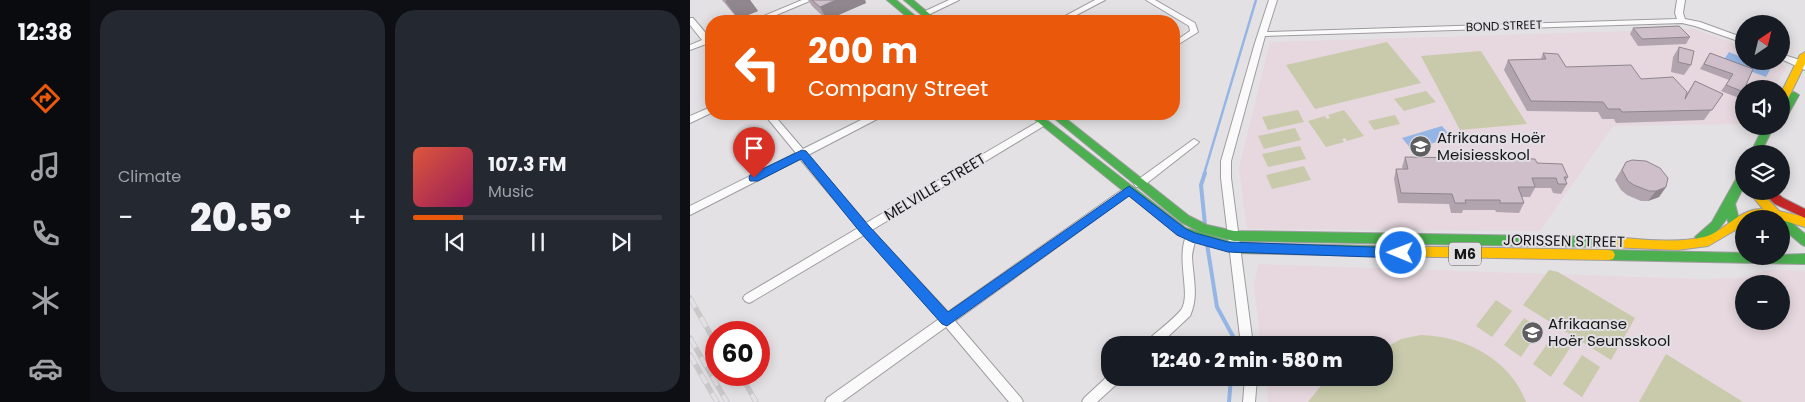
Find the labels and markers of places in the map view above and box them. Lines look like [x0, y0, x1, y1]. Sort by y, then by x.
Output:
pin [733, 127, 775, 178]
place label: Afrikaans Hoër Meisiesskool [1437, 127, 1546, 165]
school or university icon: Afrikaans Hoër Meisiesskool [1409, 135, 1433, 159]
place label: Afrikaanse Hoër Seunsskool [1548, 313, 1670, 351]
school or university icon: Afrikaanse Hoër Seunsskool [1520, 321, 1544, 345]

